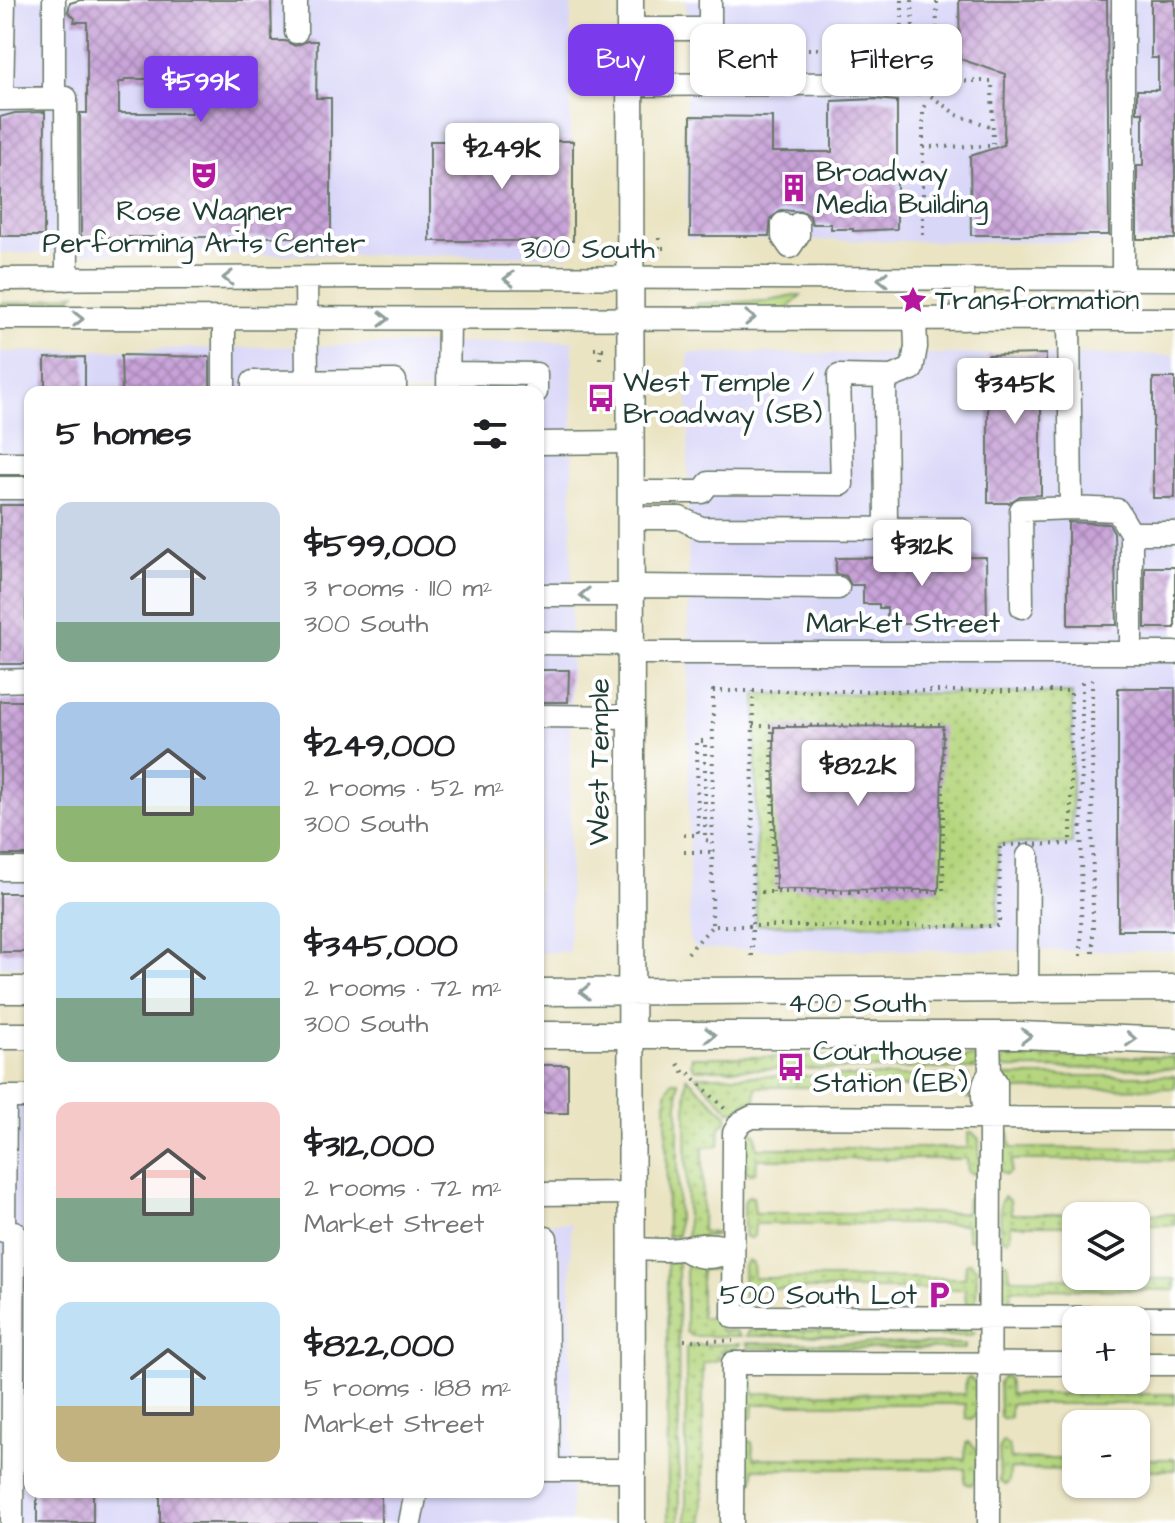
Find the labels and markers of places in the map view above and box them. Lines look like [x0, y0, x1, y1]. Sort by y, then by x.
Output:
pin: $599K [145, 56, 257, 124]
pin: $249K [446, 123, 558, 191]
place label: Broadway Media Building [816, 153, 988, 225]
theatre icon: Rose Wagner Performing Arts Center [189, 160, 219, 190]
building icon: Broadway Media Building [779, 173, 809, 203]
place label: Rose Wagner Performing Arts Center [43, 192, 365, 264]
place label: Transformation [935, 281, 1139, 320]
place icon: Transformation [898, 285, 928, 315]
pin: $345K [959, 358, 1071, 426]
place label: West Temple / Broadway (SB) [623, 363, 822, 436]
bus stop icon: West Temple / Broadway (SB) [586, 383, 616, 413]
pin: $312K [866, 520, 978, 588]
pin: $822K [802, 740, 914, 808]
place label: Courthouse Station (EB) [813, 1032, 968, 1103]
bus stop icon: Courthouse Station (EB) [776, 1052, 806, 1082]
place label: 500 South Lot [720, 1276, 918, 1315]
parking icon: 500 South Lot [924, 1280, 954, 1310]

